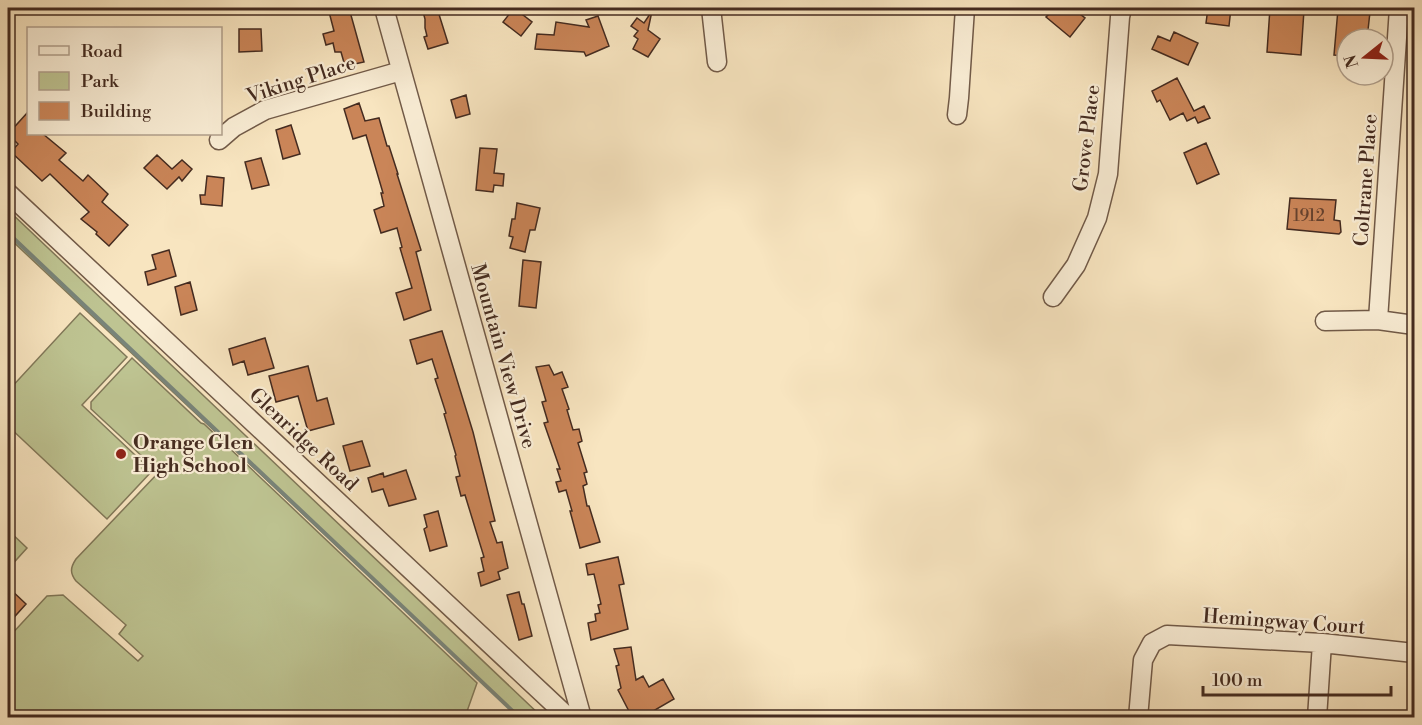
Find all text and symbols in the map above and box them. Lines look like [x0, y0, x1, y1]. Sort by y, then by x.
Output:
legend [27, 27, 222, 135]
north arrow [1335, 27, 1395, 87]
text: Road [81, 40, 124, 63]
street label: Viking Place [243, 51, 359, 110]
text: N [1340, 52, 1363, 70]
text: Park [81, 70, 120, 93]
street label: Grove Place [1069, 83, 1106, 193]
text: Building [80, 100, 152, 123]
street label: Coltrane Place [1349, 113, 1384, 247]
house number: 1912 [1293, 206, 1325, 226]
street label: Mountain View Drive [464, 261, 541, 452]
street label: Glenridge Road [243, 383, 363, 498]
place label: Orange Glen High School [133, 431, 254, 479]
marker: Orange Glen High School [114, 447, 128, 461]
street label: Hemingway Court [1202, 604, 1366, 641]
scale bar [1203, 659, 1390, 697]
text: 100 m [1212, 669, 1263, 692]

